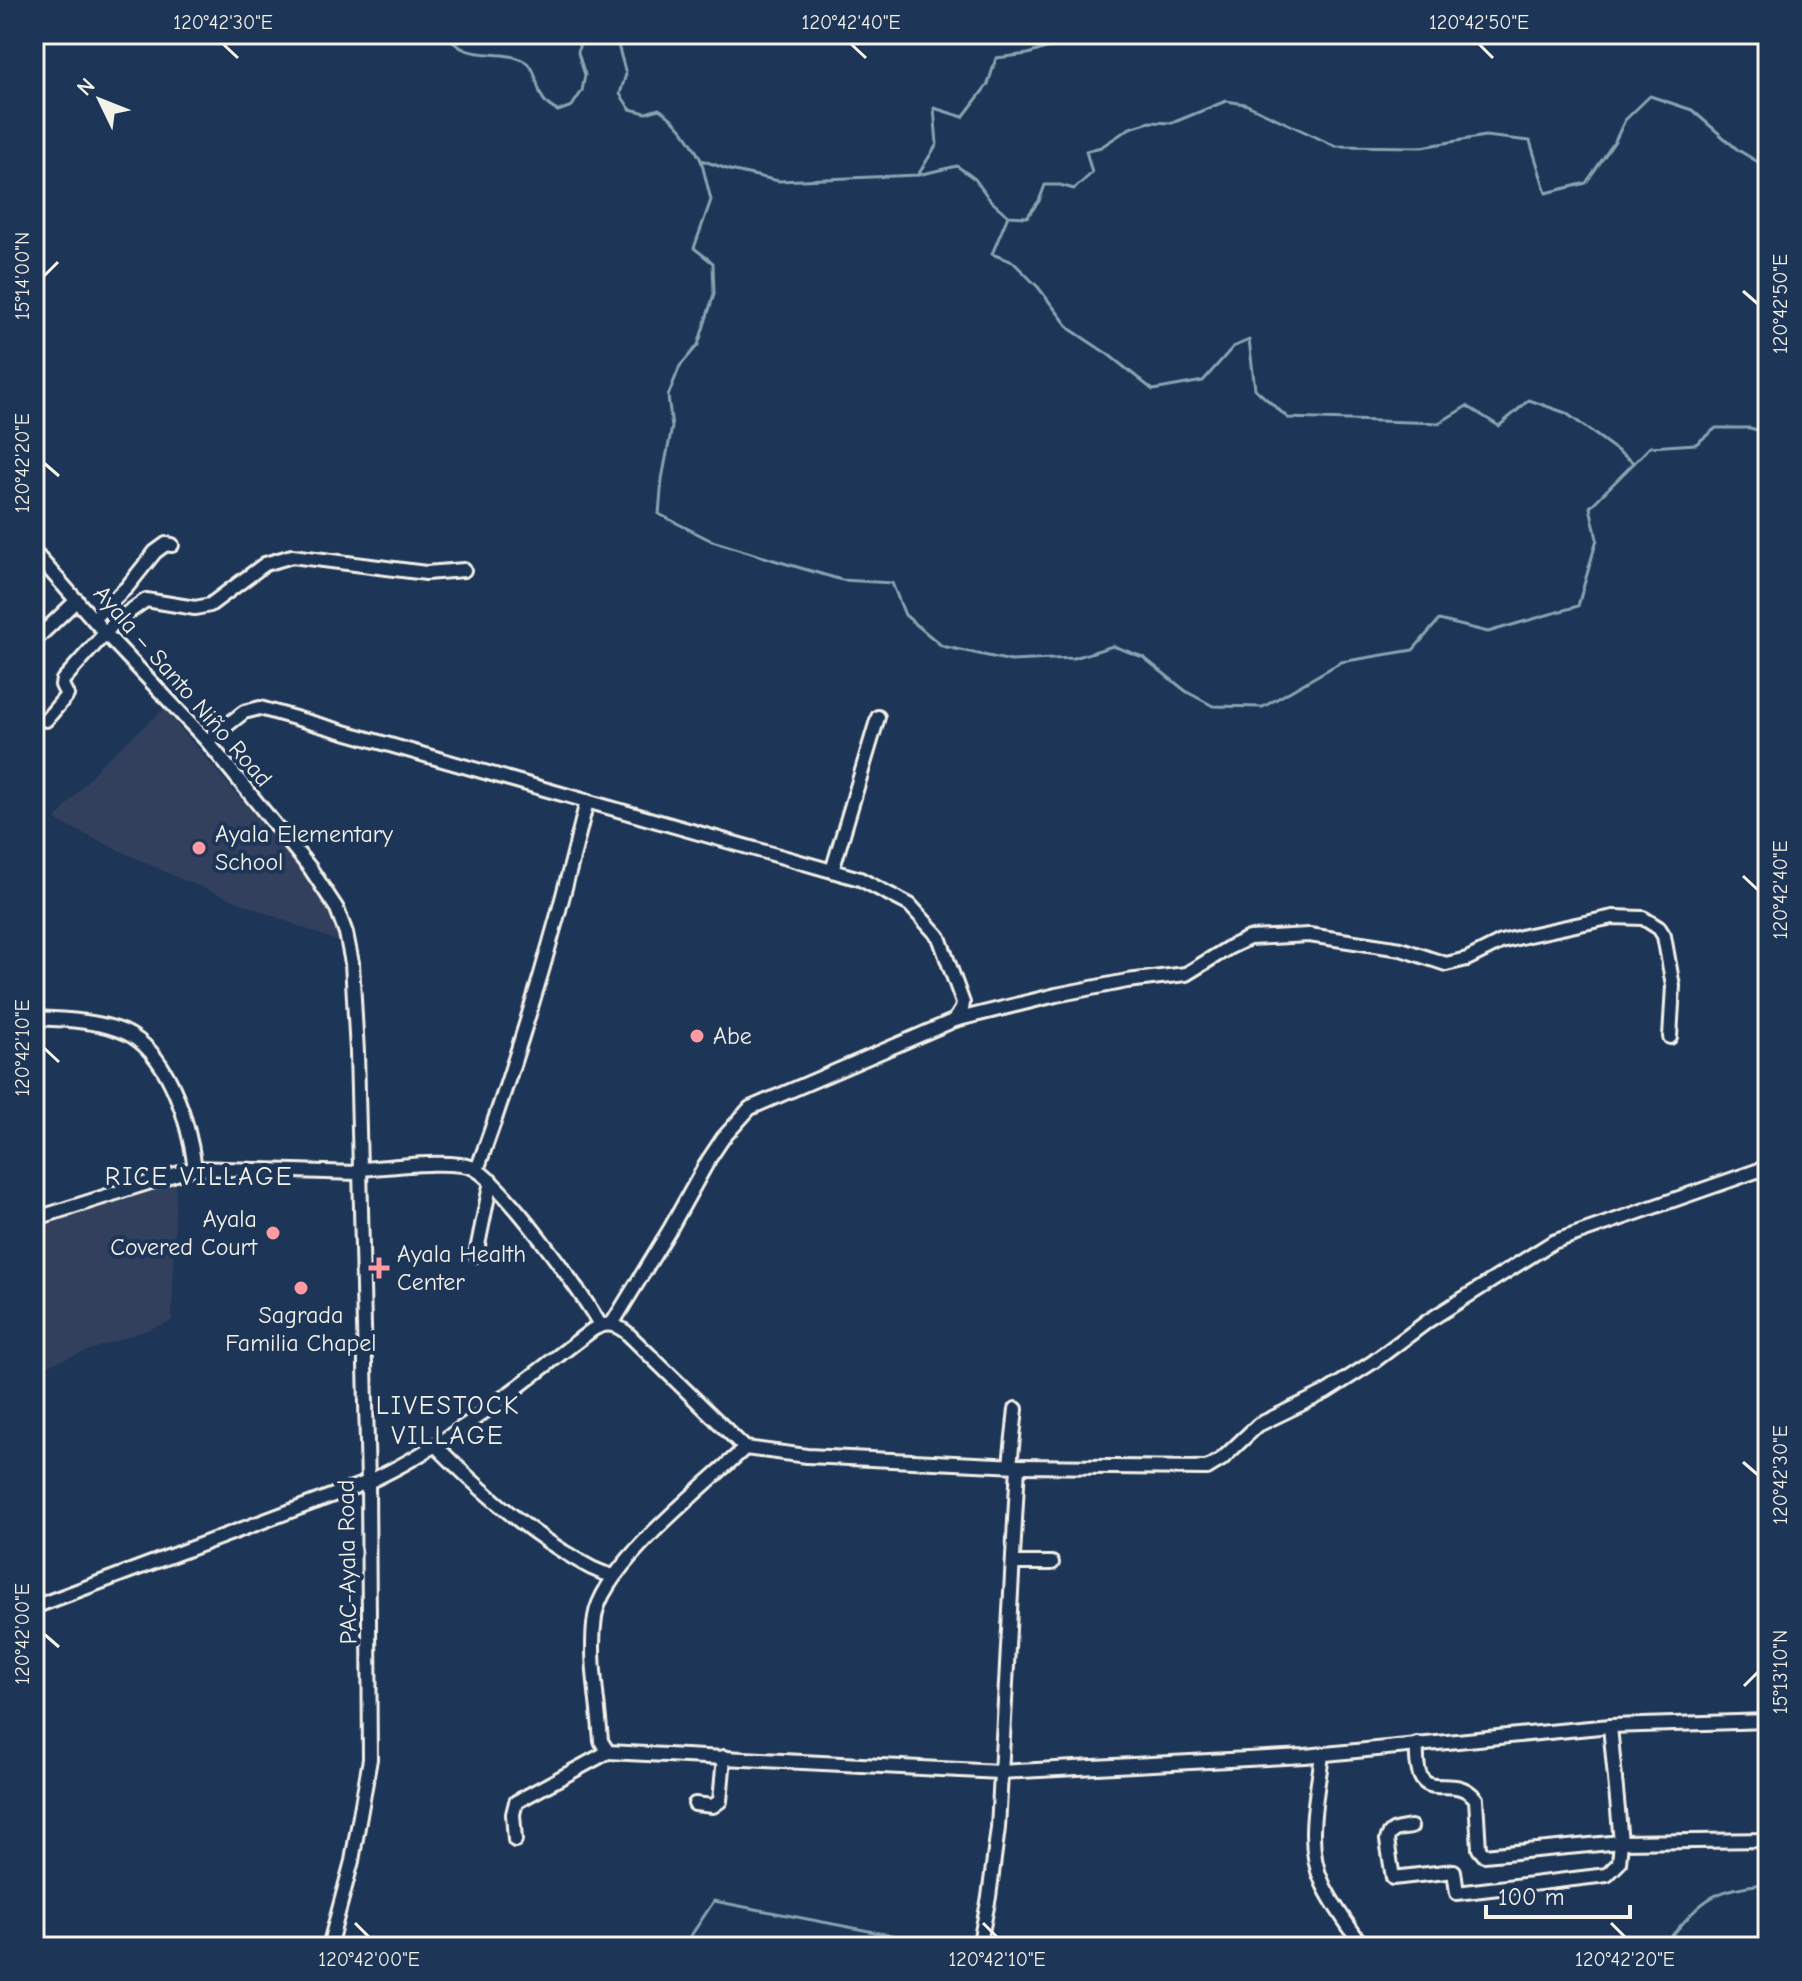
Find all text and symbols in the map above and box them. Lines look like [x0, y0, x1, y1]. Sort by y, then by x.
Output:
text: 120°42'30"E [173, 11, 273, 34]
text: 120°42'40"E [802, 11, 900, 34]
text: 120°42'50"E [1429, 11, 1529, 34]
north arrow [60, 60, 140, 140]
text: N [72, 73, 101, 101]
text: 15°14'00"N [11, 232, 34, 320]
text: 120°42'50"E [1769, 254, 1792, 354]
text: 120°42'20"E [11, 413, 34, 513]
street label: Ayala – Santo Niño Road [88, 580, 278, 792]
place label: Ayala Elementary School [215, 820, 393, 876]
marker: Ayala Elementary School [190, 839, 208, 857]
text: 120°42'40"E [1769, 841, 1792, 939]
text: 120°42'10"E [11, 999, 34, 1097]
place label: Abe [713, 1022, 752, 1050]
marker: Abe [688, 1027, 706, 1045]
district label: RICE VILLAGE [105, 1162, 293, 1192]
place label: Ayala Covered Court [110, 1205, 258, 1261]
marker: Ayala Covered Court [264, 1224, 282, 1242]
place label: Ayala Health Center [397, 1240, 526, 1296]
marker: Ayala Health Center [368, 1257, 390, 1279]
marker: Sagrada Familia Chapel [292, 1279, 310, 1297]
place label: Sagrada Familia Chapel [225, 1301, 377, 1357]
district label: LIVESTOCK VILLAGE [376, 1391, 520, 1451]
text: 120°42'30"E [1769, 1425, 1792, 1525]
street label: PAC-Ayala Road [332, 1479, 362, 1645]
text: 120°42'00"E [11, 1583, 34, 1685]
text: 15°13'10"N [1769, 1630, 1792, 1714]
scale bar [1486, 1869, 1630, 1919]
text: 100 m [1498, 1883, 1565, 1911]
text: 120°42'00"E [318, 1948, 420, 1971]
text: 120°42'10"E [948, 1948, 1046, 1971]
text: 120°42'20"E [1575, 1948, 1675, 1971]

